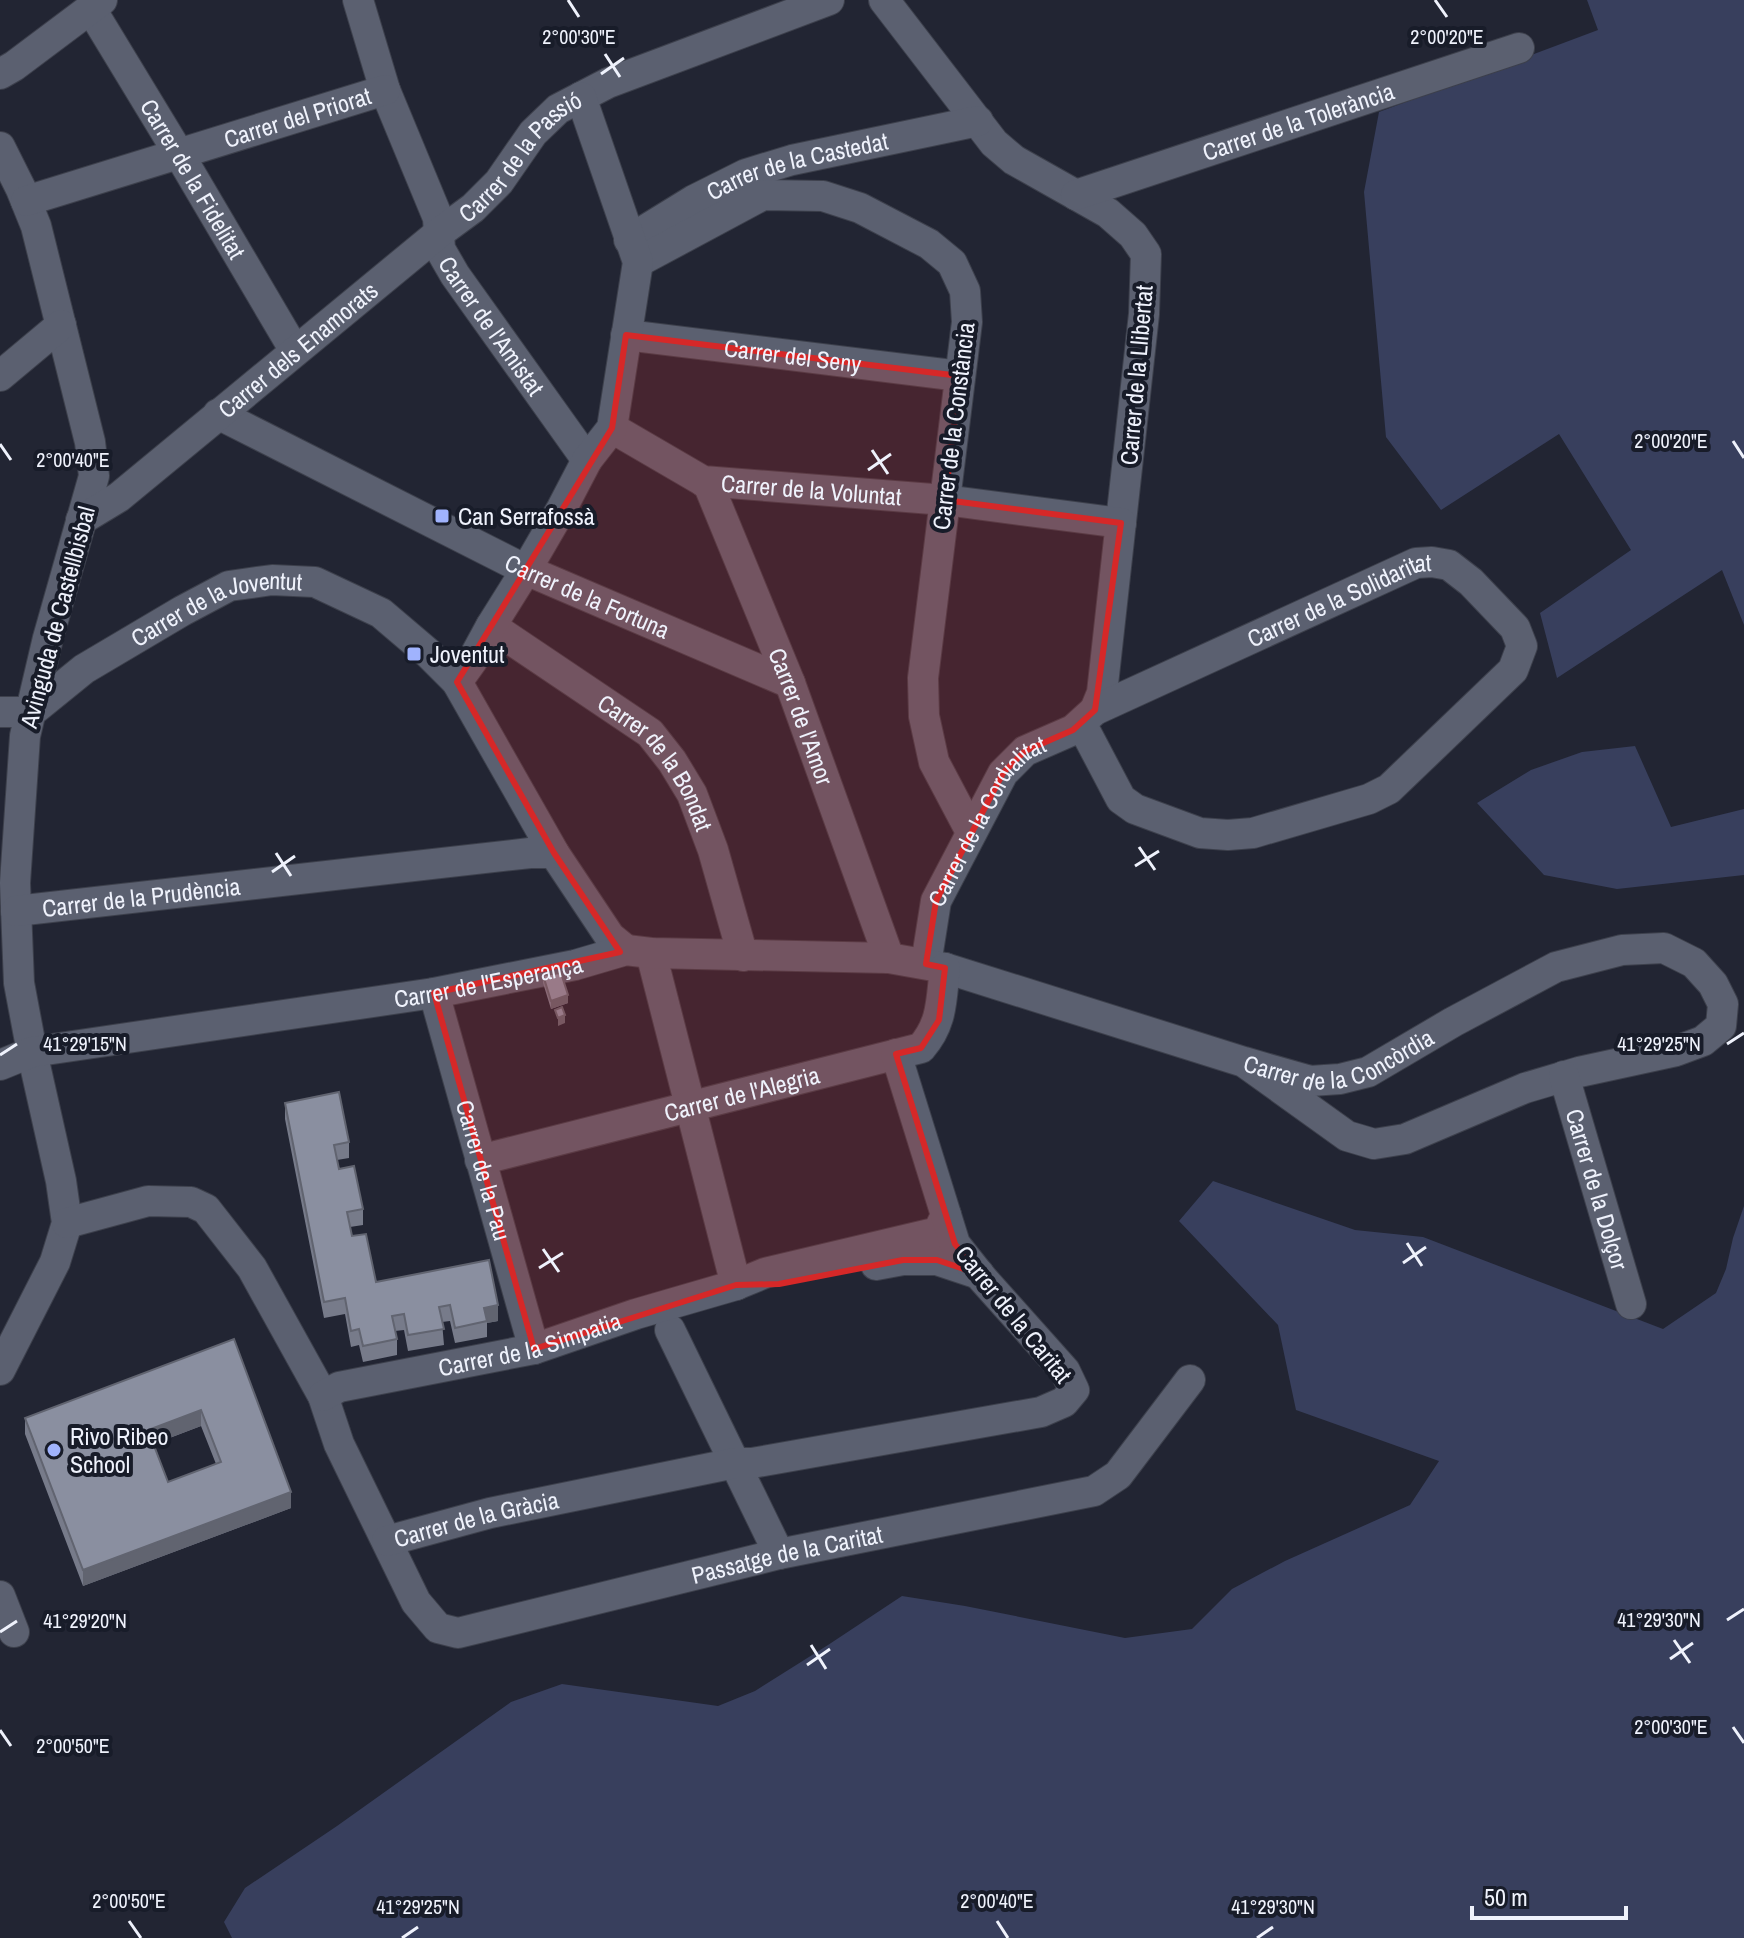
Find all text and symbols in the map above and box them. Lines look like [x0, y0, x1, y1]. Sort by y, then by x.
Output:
text: 2°00'30"E [542, 23, 616, 50]
text: 2°00'20"E [1410, 23, 1484, 50]
street label: Carrer de la Tolerància [1198, 75, 1398, 168]
street label: Carrer del Priorat [220, 79, 375, 155]
street label: Carrer de la Passió [452, 84, 587, 229]
street label: Carrer de la Fidelitat [133, 93, 253, 265]
street label: Carrer de la Castedat [701, 124, 891, 207]
street label: Carrer de l'Amistat [431, 250, 552, 402]
street label: Carrer dels Enamorats [211, 274, 384, 425]
street label: Carrer de la Llibertat [1112, 283, 1160, 466]
street label: Carrer de la Constància [924, 320, 982, 532]
street label: Carrer del Seny [722, 331, 863, 380]
text: 2°00'20"E [1634, 427, 1708, 454]
text: 2°00'40"E [36, 446, 110, 473]
street label: Carrer de la Voluntat [720, 466, 903, 513]
place label: Can Serrafossà [458, 500, 595, 532]
street label: Avinguda de Castellbisbal [12, 503, 102, 732]
marker: Can Serrafossà [433, 507, 451, 525]
street label: Carrer de la Fortuna [500, 546, 675, 646]
street label: Carrer de la Solidaritat [1242, 546, 1433, 654]
street label: Carrer de la Joventut [125, 564, 303, 654]
place label: Joventut [430, 638, 505, 670]
street label: Carrer de l'Amor [761, 643, 841, 790]
marker: Joventut [405, 645, 423, 663]
street label: Carrer de la Bondat [592, 686, 721, 836]
street label: Carrer de la Cordialitat [920, 728, 1051, 912]
street label: Carrer de la Prudència [40, 870, 242, 924]
street label: Carrer de l'Esperança [392, 948, 586, 1015]
street label: Carrer de la Concòrdia [1240, 1021, 1439, 1098]
text: 41°29'15"N [43, 1030, 127, 1057]
text: 41°29'25"N [1617, 1030, 1701, 1057]
street label: Carrer de l'Alegria [661, 1058, 823, 1129]
street label: Carrer de la Pau [449, 1096, 519, 1244]
street label: Carrer de la Dolçor [1558, 1105, 1636, 1274]
street label: Carrer de la Caritat [949, 1238, 1080, 1390]
street label: Carrer de la Simpatia [436, 1304, 625, 1383]
place label: Rivo Ribeo School [70, 1420, 168, 1480]
marker: Rivo Ribeo School [45, 1441, 63, 1459]
street label: Carrer de la Gràcia [390, 1483, 561, 1554]
street label: Passatge de la Caritat [688, 1518, 886, 1591]
text: 41°29'30"N [1617, 1606, 1701, 1633]
text: 41°29'20"N [43, 1607, 127, 1634]
text: 2°00'30"E [1634, 1713, 1708, 1740]
text: 2°00'50"E [36, 1732, 110, 1759]
scale bar [1472, 1870, 1626, 1920]
text: 50 m [1484, 1881, 1528, 1913]
text: 2°00'50"E [92, 1887, 166, 1914]
text: 2°00'40"E [960, 1887, 1034, 1914]
text: 41°29'25"N [376, 1893, 460, 1920]
text: 41°29'30"N [1231, 1893, 1315, 1920]

